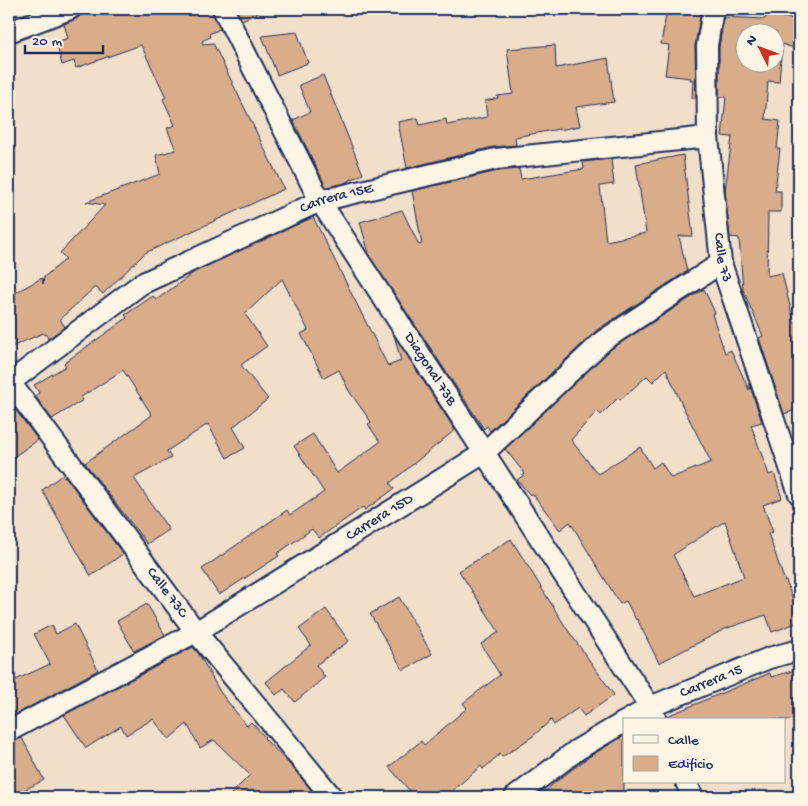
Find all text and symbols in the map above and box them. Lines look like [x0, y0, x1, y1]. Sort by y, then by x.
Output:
scale bar [25, 22, 102, 54]
north arrow [736, 22, 786, 72]
text: N [743, 32, 762, 50]
text: 20 m [32, 33, 62, 51]
street label: Carrera 15E [297, 179, 376, 218]
street label: Calle 73 [709, 232, 736, 285]
street label: Diagonal 73B [399, 329, 460, 409]
street label: Carrera 15D [343, 490, 417, 545]
street label: Calle 73C [142, 564, 192, 622]
street label: Carrera 15 [678, 661, 745, 703]
legend [623, 718, 786, 784]
text: Calle [668, 732, 699, 750]
text: Edificio [668, 756, 714, 774]

